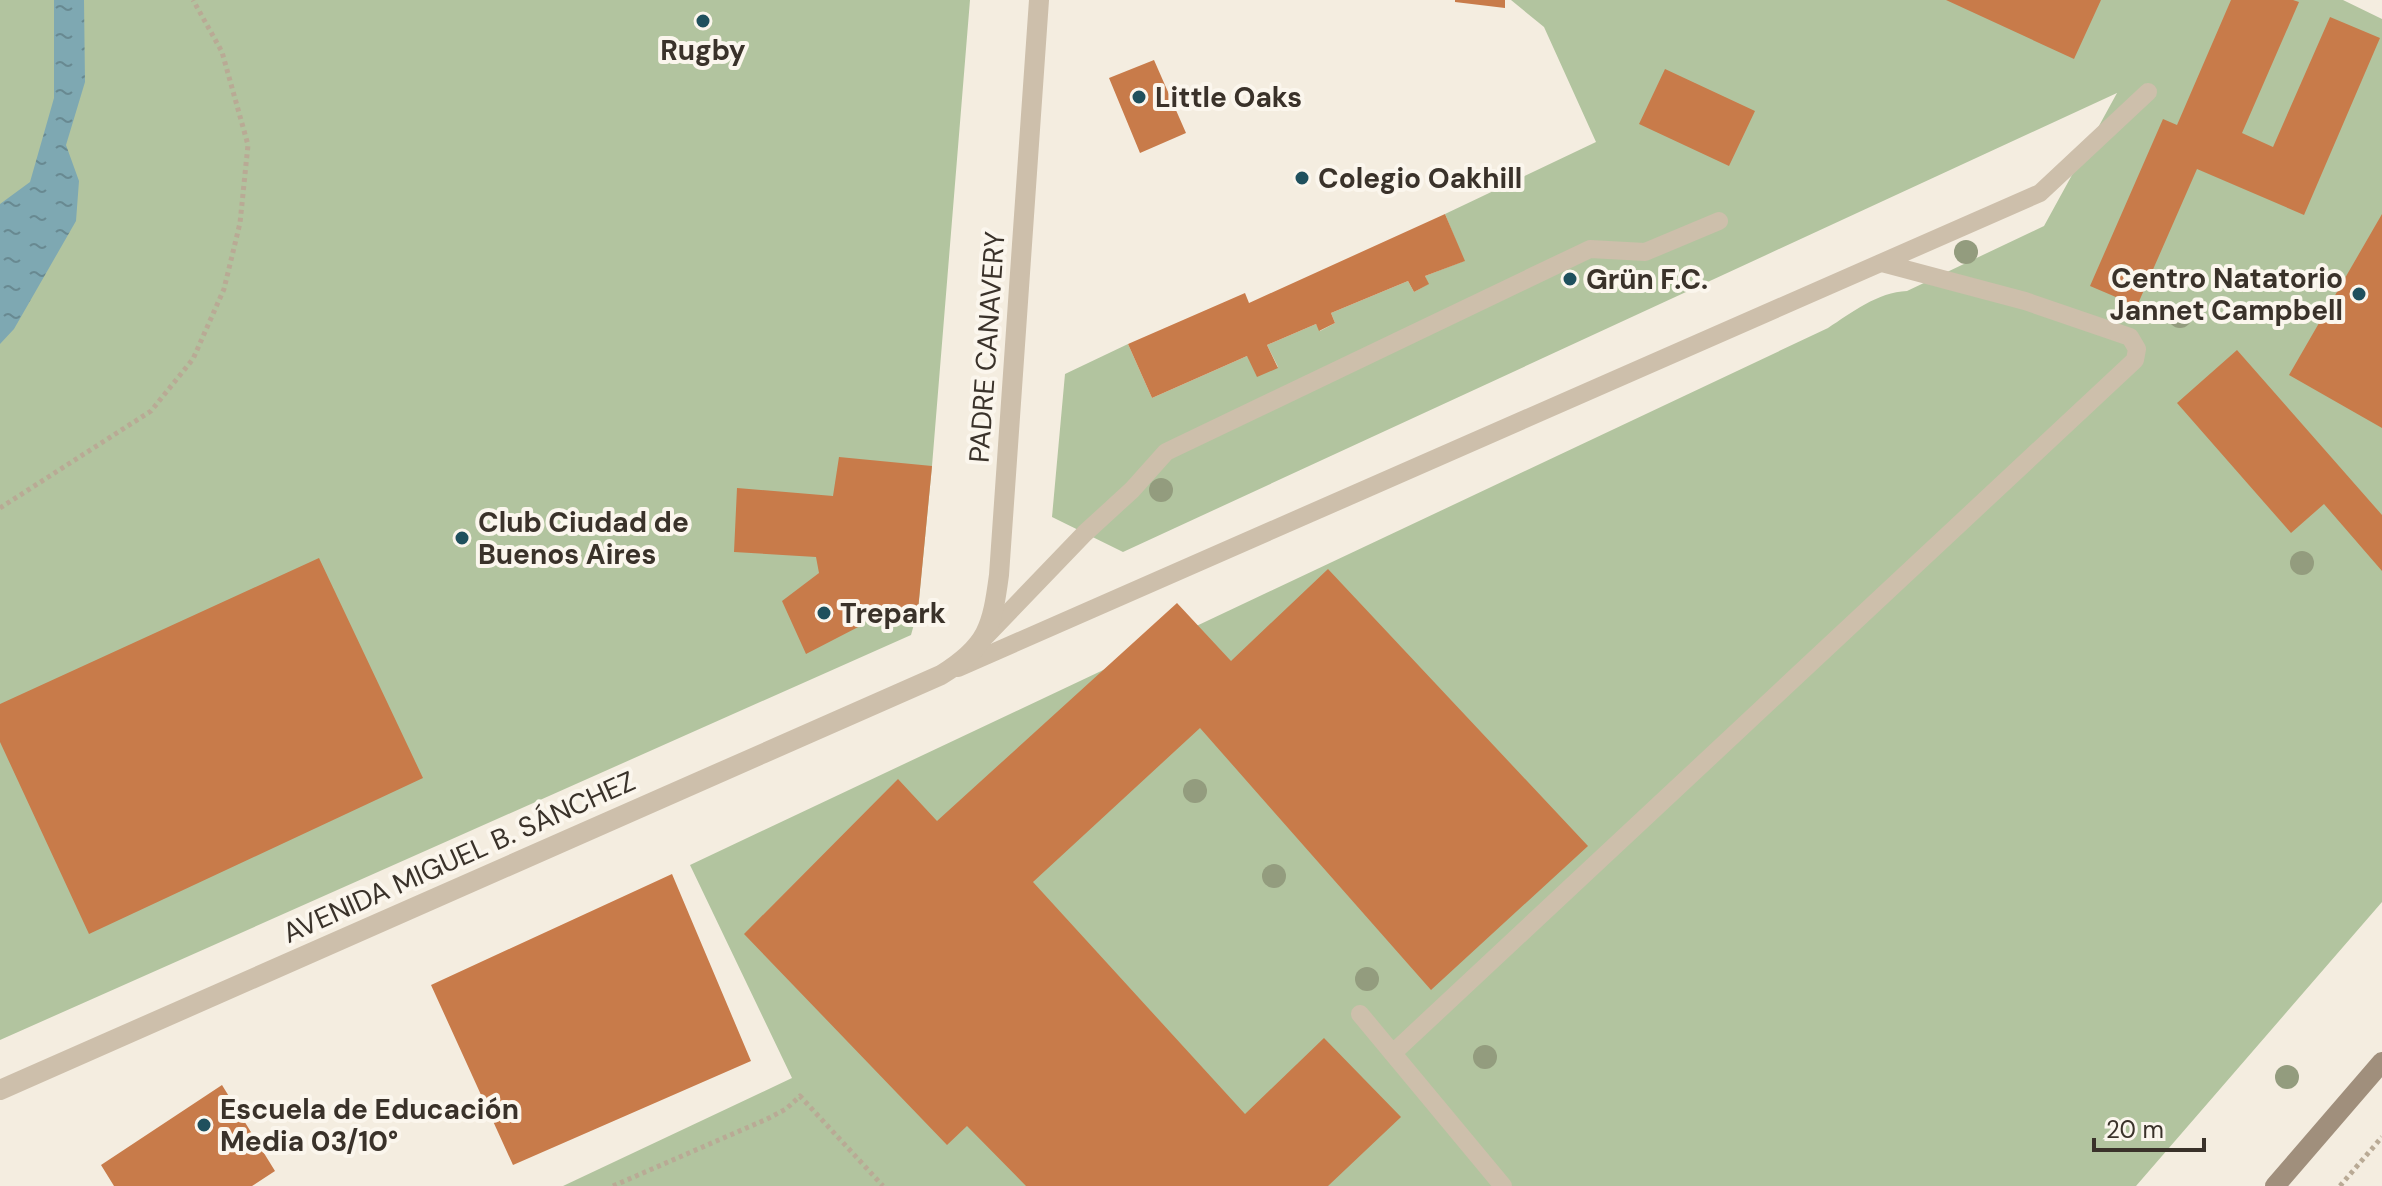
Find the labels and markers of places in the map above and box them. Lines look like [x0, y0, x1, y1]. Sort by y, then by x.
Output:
marker: Rugby [694, 12, 712, 30]
place label: Rugby [660, 32, 746, 69]
place label: Little Oaks [1155, 79, 1302, 116]
marker: Little Oaks [1130, 88, 1148, 106]
place label: Colegio Oakhill [1318, 160, 1522, 197]
marker: Colegio Oakhill [1293, 169, 1311, 187]
place label: Centro Natatorio Jannet Campbell [2110, 260, 2343, 329]
place label: Grün F.C. [1586, 261, 1708, 298]
marker: Grün F.C. [1561, 270, 1579, 288]
marker: Centro Natatorio Jannet Campbell [2350, 285, 2368, 303]
place label: Club Ciudad de Buenos Aires [478, 504, 689, 573]
marker: Club Ciudad de Buenos Aires [453, 529, 471, 547]
place label: Trepark [840, 595, 946, 632]
marker: Trepark [815, 604, 833, 622]
place label: Escuela de Educación Media 03/10° [220, 1091, 519, 1160]
marker: Escuela de Educación Media 03/10° [195, 1116, 213, 1134]

